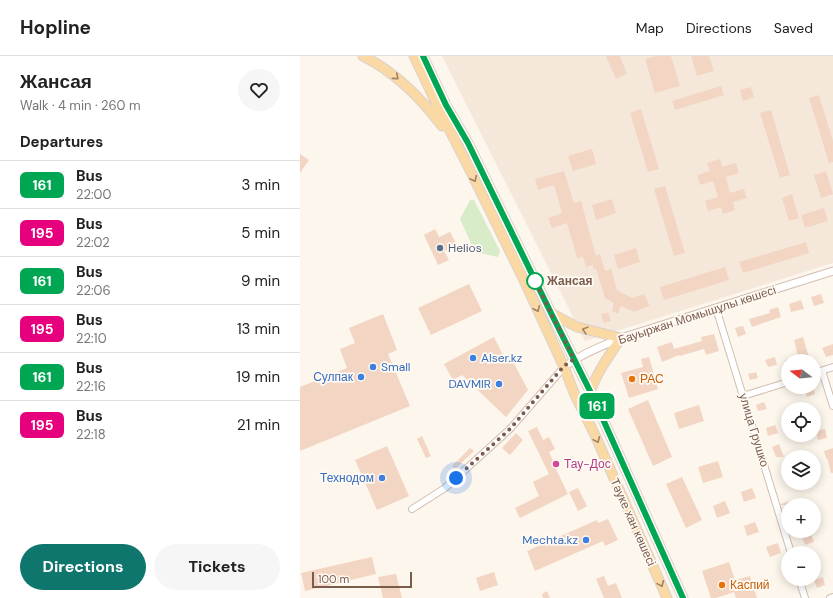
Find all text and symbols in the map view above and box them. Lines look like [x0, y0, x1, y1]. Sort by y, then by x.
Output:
text: Hopline [20, 15, 91, 40]
text: Map [636, 19, 664, 37]
text: Directions [686, 19, 752, 37]
text: Saved [774, 19, 813, 37]
text: Жансая [20, 69, 92, 94]
button: heart [238, 69, 280, 111]
one-way arrow [391, 73, 398, 80]
text: Walk · 4 min · 260 m [20, 97, 141, 114]
text: Departures [20, 132, 103, 152]
text: Bus [76, 166, 103, 186]
text: 3 min [242, 175, 280, 195]
one-way arrow [470, 175, 477, 183]
text: 161 [32, 176, 52, 194]
text: 22:00 [76, 186, 111, 203]
text: Bus [76, 214, 103, 234]
text: 5 min [241, 223, 280, 243]
text: 195 [31, 224, 53, 242]
text: 22:02 [76, 234, 110, 251]
place label: Helios [448, 240, 482, 256]
marker: Helios [435, 243, 445, 253]
text: Bus [76, 262, 103, 282]
text: 9 min [241, 271, 280, 291]
text: 161 [32, 272, 52, 290]
marker: Жансая [526, 272, 544, 290]
place label: Жансая [546, 273, 592, 289]
text: 22:06 [76, 282, 111, 299]
street label: Бауыржан Момышұлы көшесі [616, 282, 778, 348]
one-way arrow [532, 305, 540, 312]
text: Bus [76, 310, 103, 330]
text: 13 min [237, 319, 280, 339]
text: 195 [31, 320, 53, 338]
one-way arrow [581, 326, 588, 334]
text: 22:10 [76, 330, 107, 347]
place label: Alser.kz [481, 350, 522, 366]
marker: Alser.kz [468, 353, 478, 363]
north arrow [781, 354, 821, 394]
map controls [781, 354, 821, 586]
text: Bus [76, 358, 103, 378]
place label: Small [381, 359, 411, 375]
marker: Small [368, 362, 378, 372]
text: 19 min [236, 367, 280, 387]
text: 161 [32, 368, 52, 386]
place label: Сулпак [313, 369, 354, 385]
place label: РАС [640, 371, 664, 387]
marker: Сулпак [356, 372, 366, 382]
marker: РАС [627, 374, 637, 384]
place label: DAVMIR [448, 376, 491, 392]
text: 22:16 [76, 378, 106, 395]
marker: DAVMIR [494, 379, 504, 389]
street label: улица Грушко [735, 391, 773, 469]
line badge: 161 [574, 393, 620, 419]
text: 161 [587, 397, 607, 415]
button: locate [781, 402, 821, 442]
text: Bus [76, 406, 103, 426]
text: 21 min [237, 415, 280, 435]
text: 195 [31, 416, 53, 434]
text: 22:18 [76, 426, 106, 443]
one-way arrow [592, 436, 600, 443]
button: layers [781, 450, 821, 490]
place label: Тау-Дос [564, 456, 611, 472]
marker: Тау-Дос [551, 459, 561, 469]
your location [446, 468, 466, 488]
place label: Технодом [320, 470, 374, 486]
marker: Технодом [377, 473, 387, 483]
street label: Тәуке хан көшесі [606, 476, 660, 568]
button: + [781, 498, 821, 538]
place label: Mechta.kz [522, 532, 578, 548]
marker: Mechta.kz [581, 535, 591, 545]
button: Directions [20, 544, 146, 590]
button: Tickets [154, 544, 280, 590]
button: − [781, 546, 821, 586]
scale bar [312, 570, 412, 589]
text: 100 m [318, 572, 349, 586]
place label: Каспий [730, 577, 770, 593]
one-way arrow [656, 580, 664, 588]
marker: Каспий [717, 580, 727, 590]

